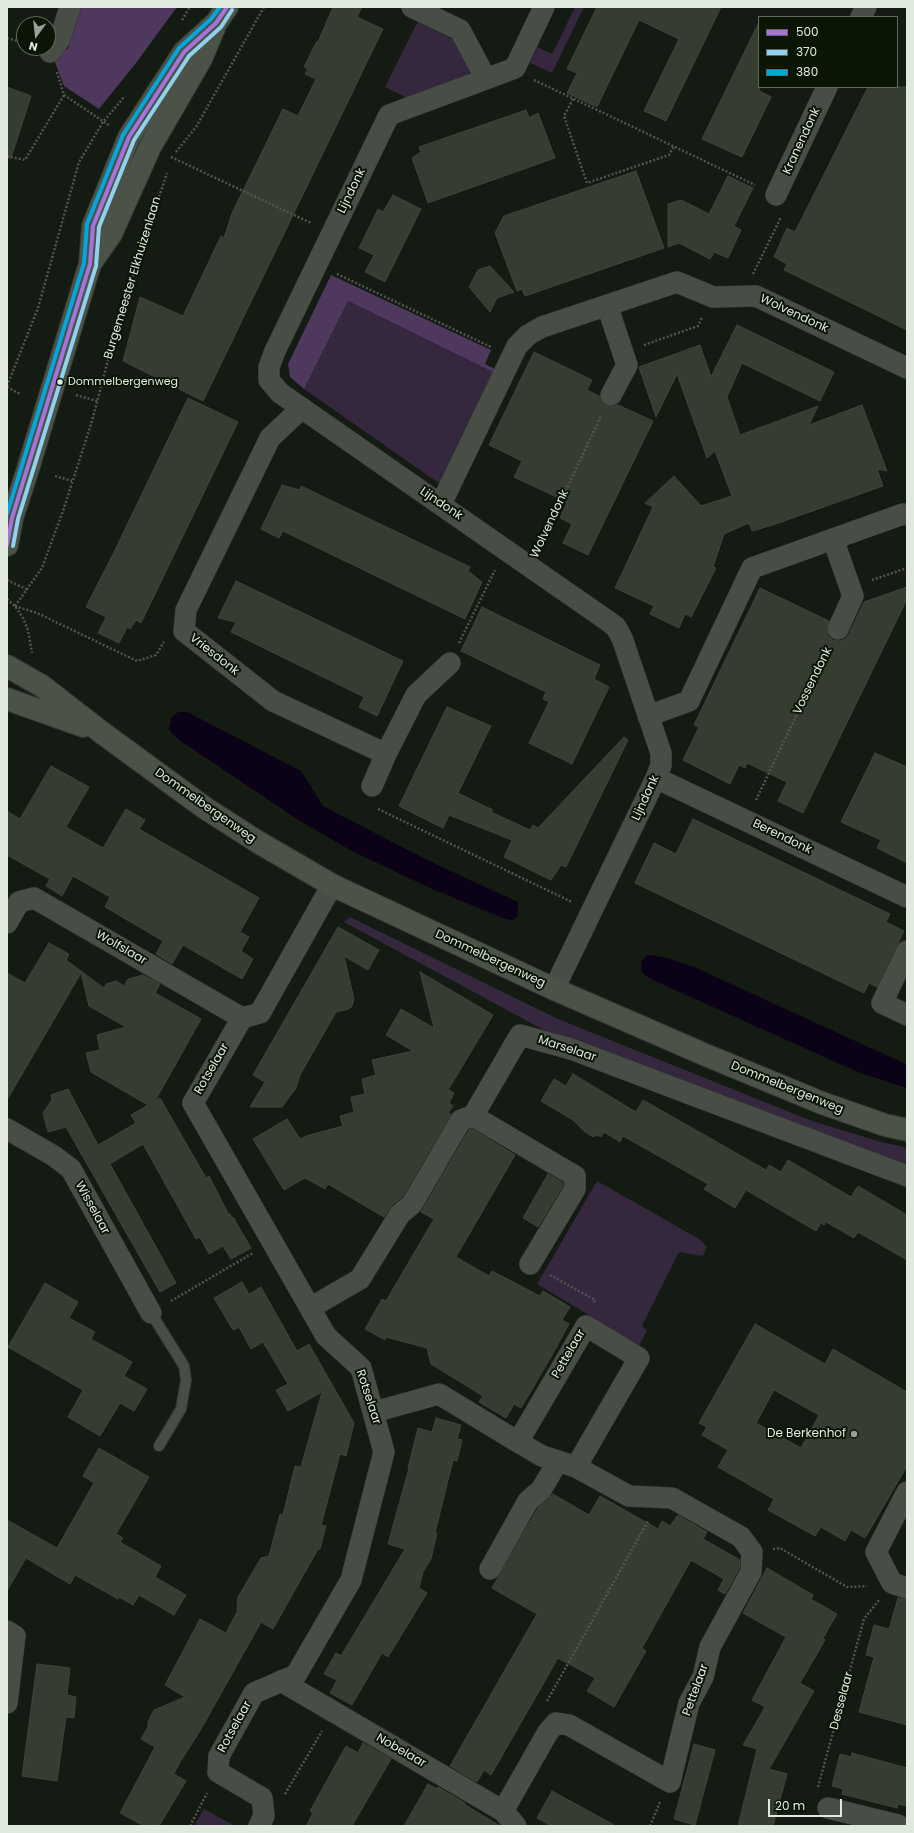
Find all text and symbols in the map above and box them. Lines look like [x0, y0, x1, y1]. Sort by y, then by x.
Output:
north arrow [16, 16, 56, 56]
legend [758, 16, 898, 88]
text: 500 [796, 23, 819, 40]
text: N [27, 38, 39, 55]
text: 370 [796, 43, 817, 60]
text: 380 [796, 63, 818, 80]
street label: Kranendonk [780, 105, 824, 177]
street label: Lijndonk [335, 166, 369, 216]
street label: Burgemeester Elkhuizenlaan [101, 195, 165, 361]
street label: Wolvendonk [757, 292, 831, 336]
place label: Dommelbergenweg [68, 375, 178, 389]
marker: Dommelbergenweg [55, 377, 65, 387]
street label: Lijndonk [417, 484, 465, 524]
street label: Wolvendonk [528, 487, 572, 561]
street label: Vriesdonk [186, 631, 242, 679]
street label: Vossendonk [791, 645, 835, 717]
street label: Dommelbergenweg [152, 766, 258, 846]
street label: Lijndonk [629, 773, 663, 823]
street label: Berendonk [750, 816, 814, 858]
street label: Dommelbergenweg [433, 927, 547, 991]
street label: Wolfslaar [93, 928, 149, 968]
street label: Marselaar [536, 1033, 598, 1065]
street label: Rotselaar [192, 1041, 232, 1097]
street label: Dommelbergenweg [729, 1059, 845, 1117]
street label: Wisselaar [72, 1179, 112, 1237]
street label: Pettelaar [549, 1327, 589, 1381]
street label: Rotselaar [352, 1368, 384, 1426]
place label: De Berkenhof [767, 1427, 846, 1441]
marker: De Berkenhof [849, 1429, 859, 1439]
street label: Pettelaar [680, 1662, 712, 1718]
street label: Desselaar [827, 1670, 857, 1732]
street label: Rotselaar [215, 1699, 255, 1755]
street label: Nobelaar [373, 1731, 429, 1771]
scale bar [770, 1791, 844, 1817]
text: 20 m [775, 1797, 805, 1814]

